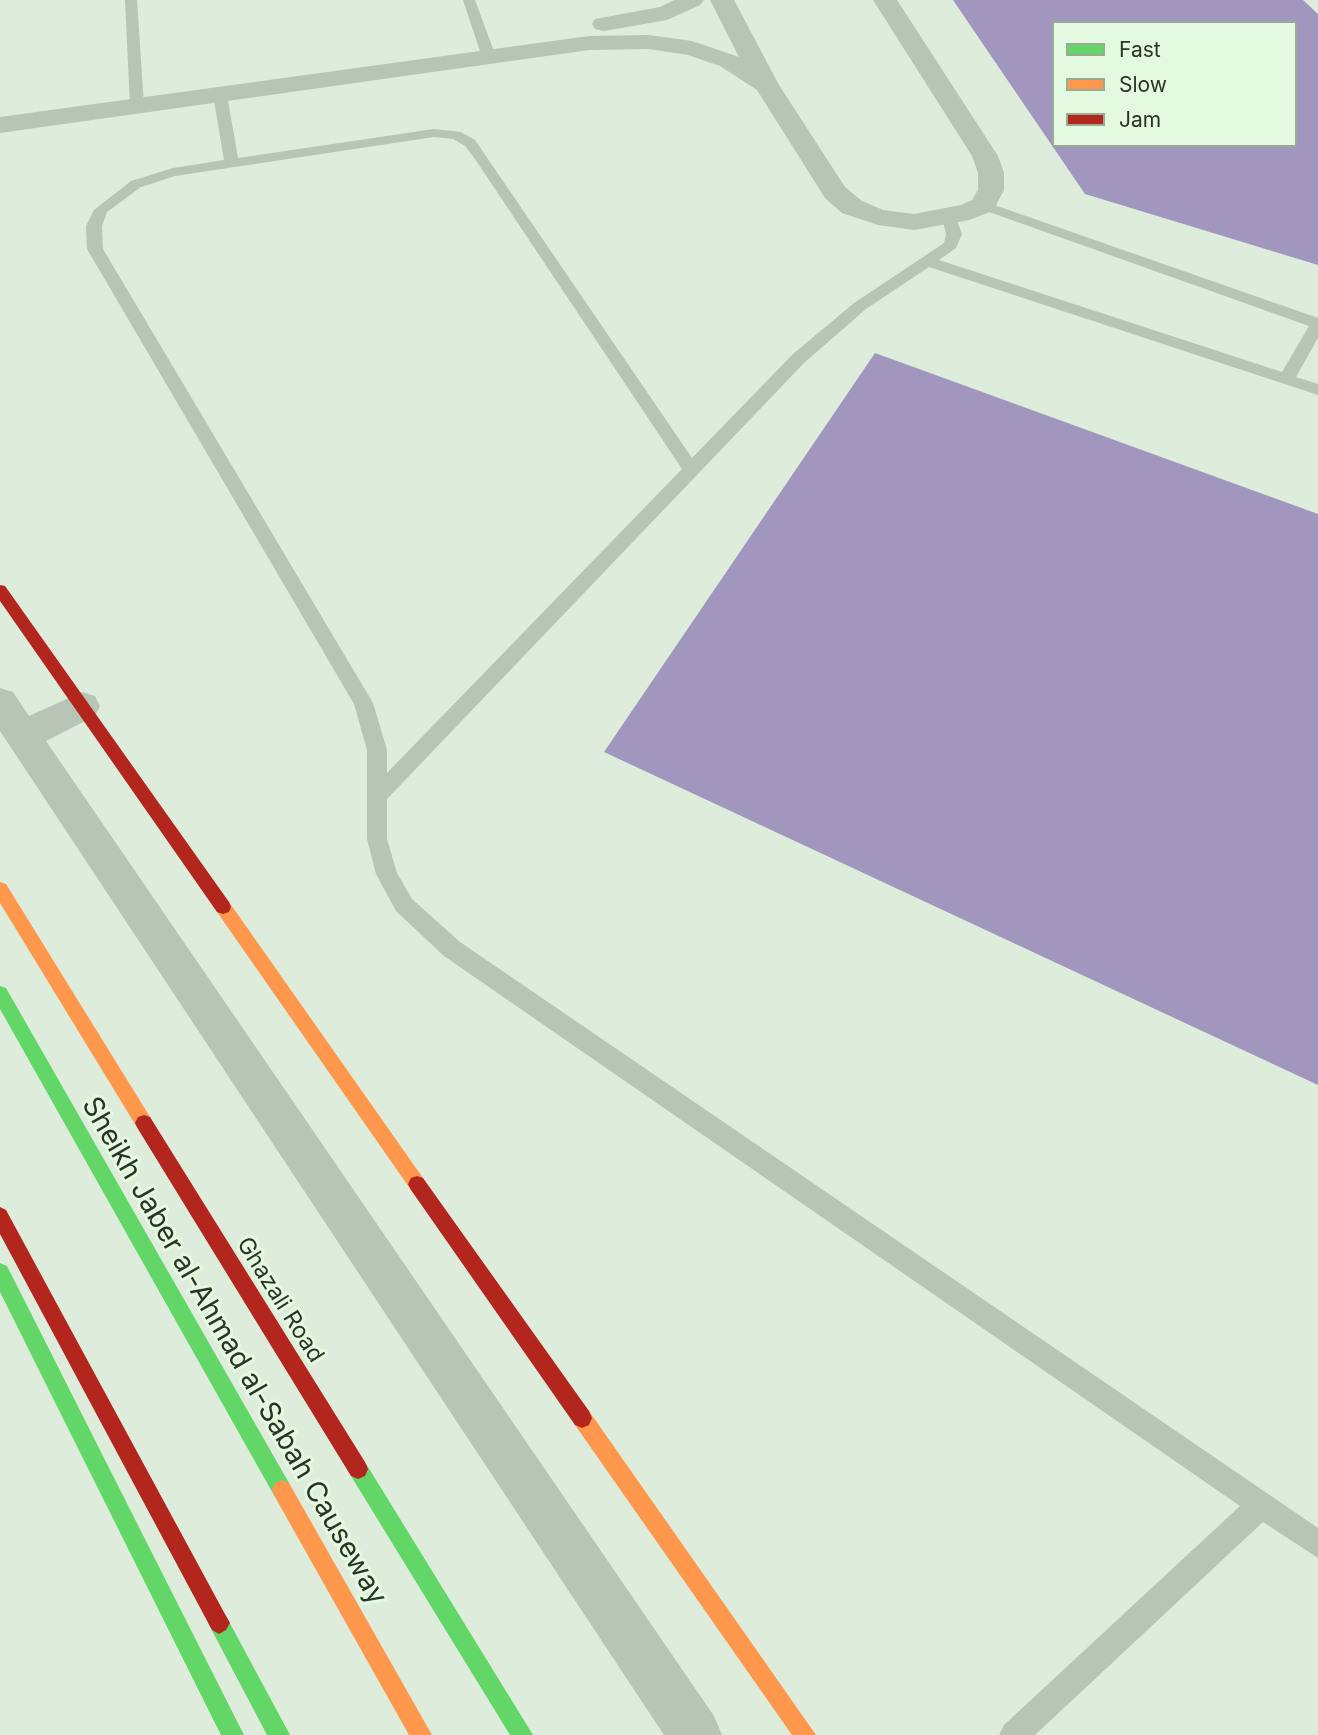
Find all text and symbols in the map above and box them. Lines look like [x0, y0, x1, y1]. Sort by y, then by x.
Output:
legend [1052, 21, 1297, 147]
text: Fast [1119, 37, 1161, 62]
text: Slow [1119, 72, 1167, 97]
text: Jam [1119, 107, 1161, 132]
street label: Sheikh Jaber al-Ahmad al-Sabah Causeway [74, 1091, 394, 1611]
street label: Ghazali Road [231, 1232, 329, 1368]

